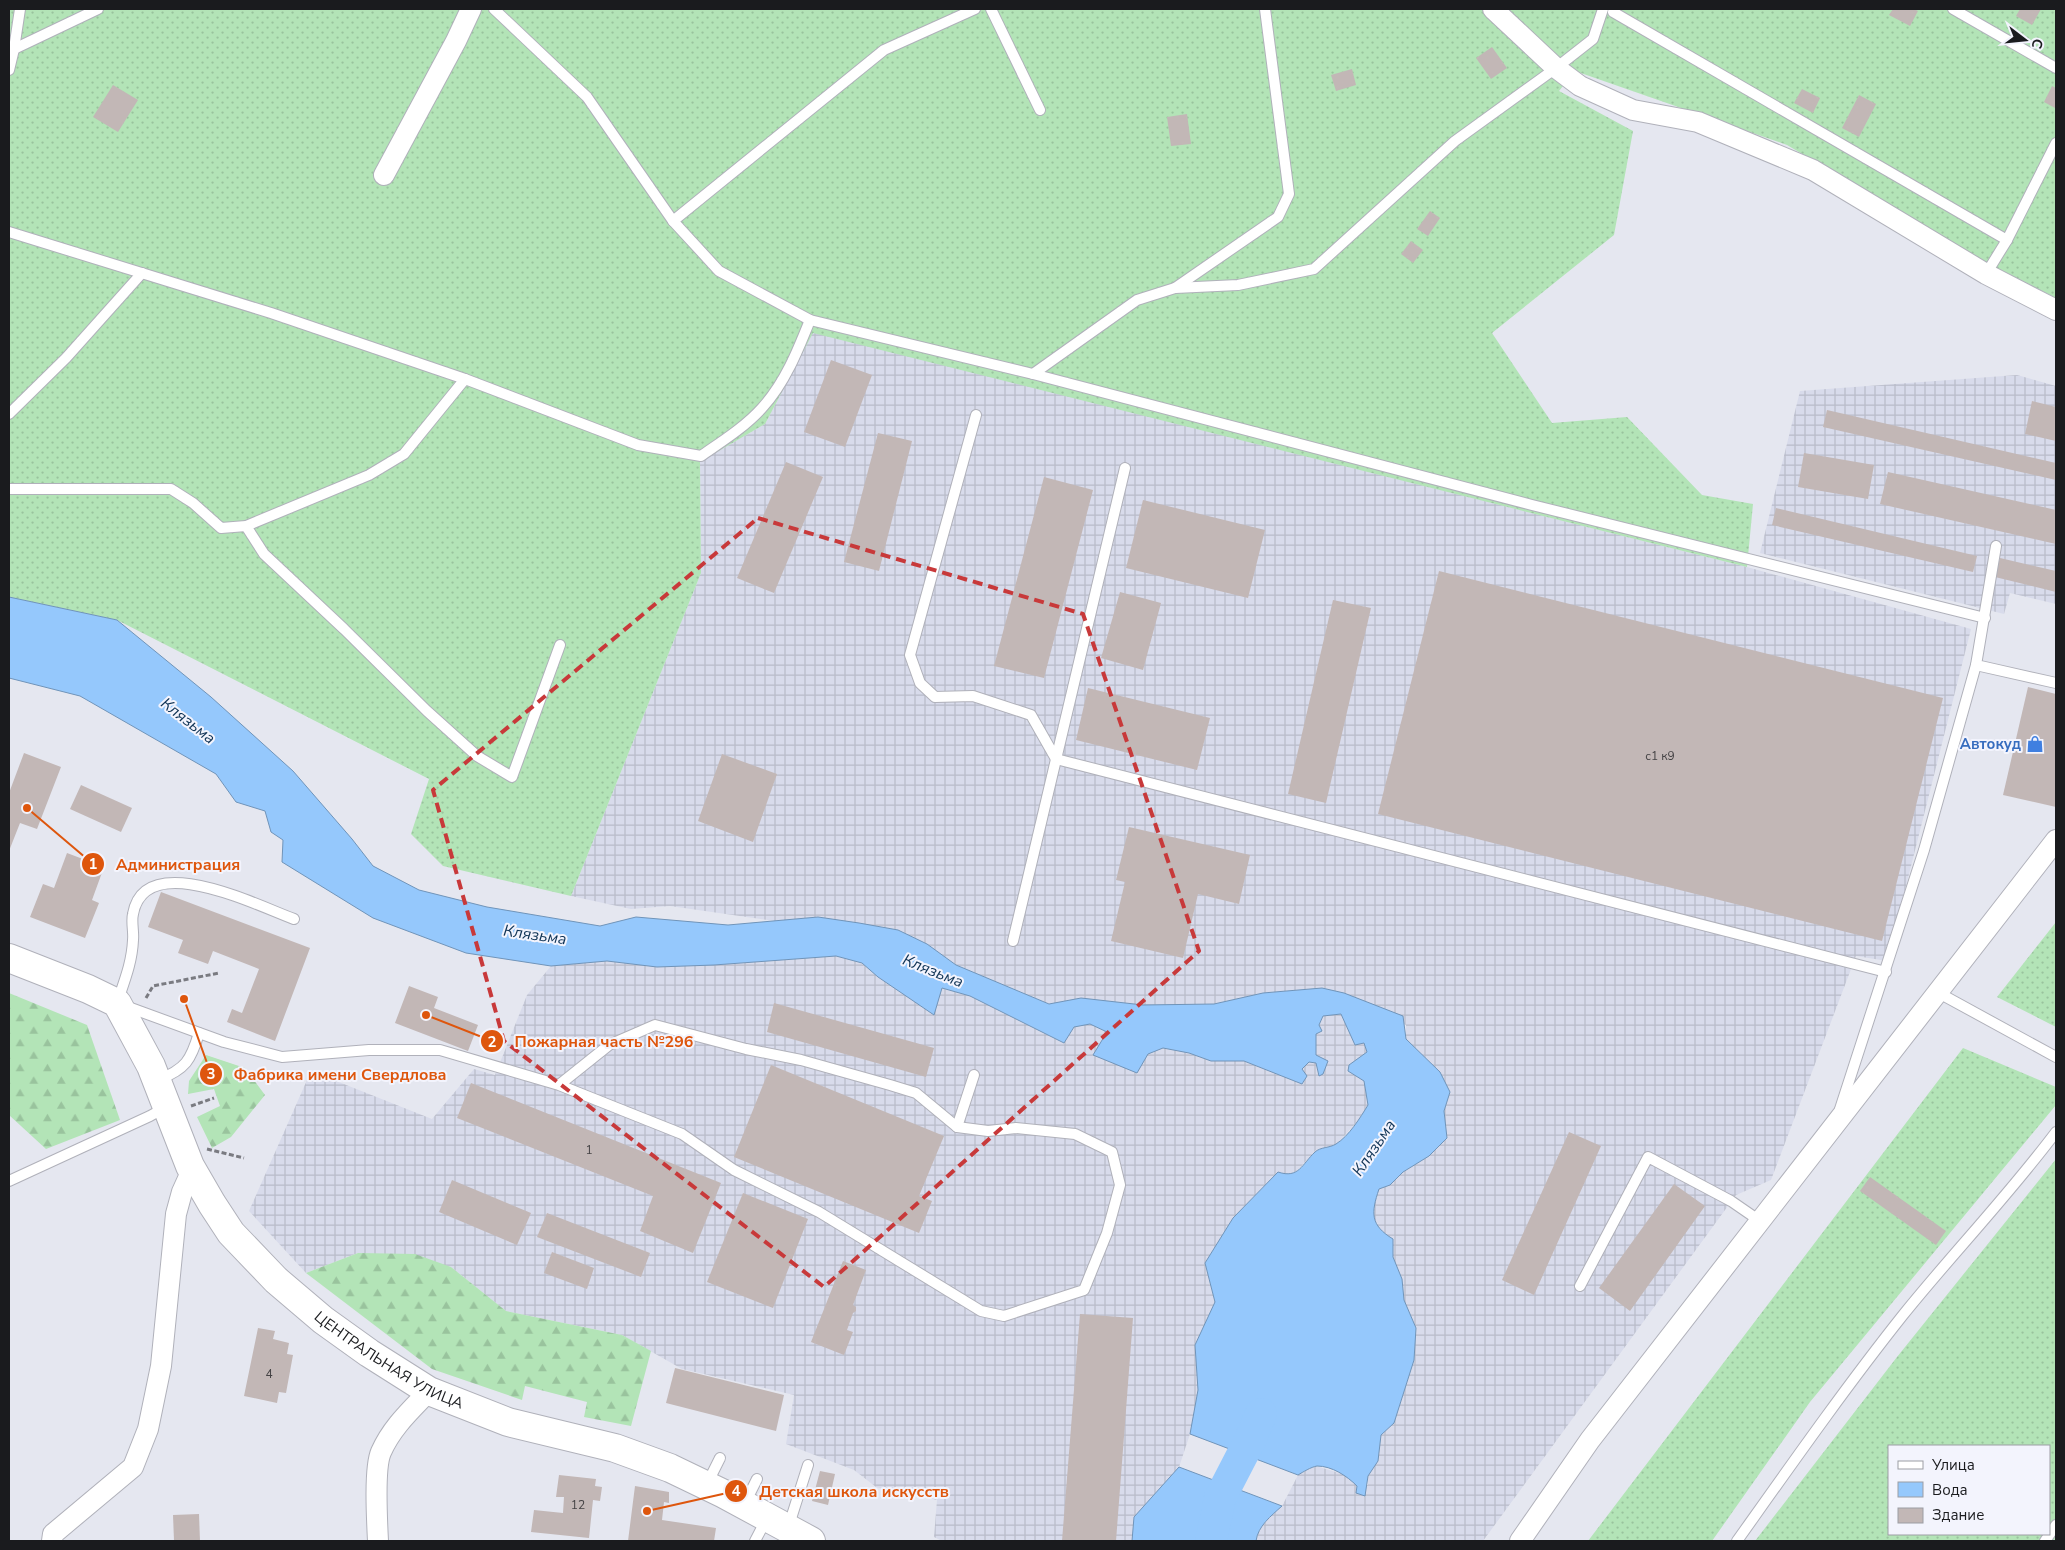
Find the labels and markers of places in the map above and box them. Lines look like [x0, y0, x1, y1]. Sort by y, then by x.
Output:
place label: Автокуд [1960, 734, 2021, 754]
shop icon: Автокуд [2025, 734, 2045, 754]
callout: Администрация [81, 849, 250, 880]
callout: Пожарная часть №296 [479, 1026, 703, 1057]
callout: Фабрика имени Свердлова [199, 1059, 457, 1090]
callout: Детская школа искусств [724, 1476, 958, 1507]

